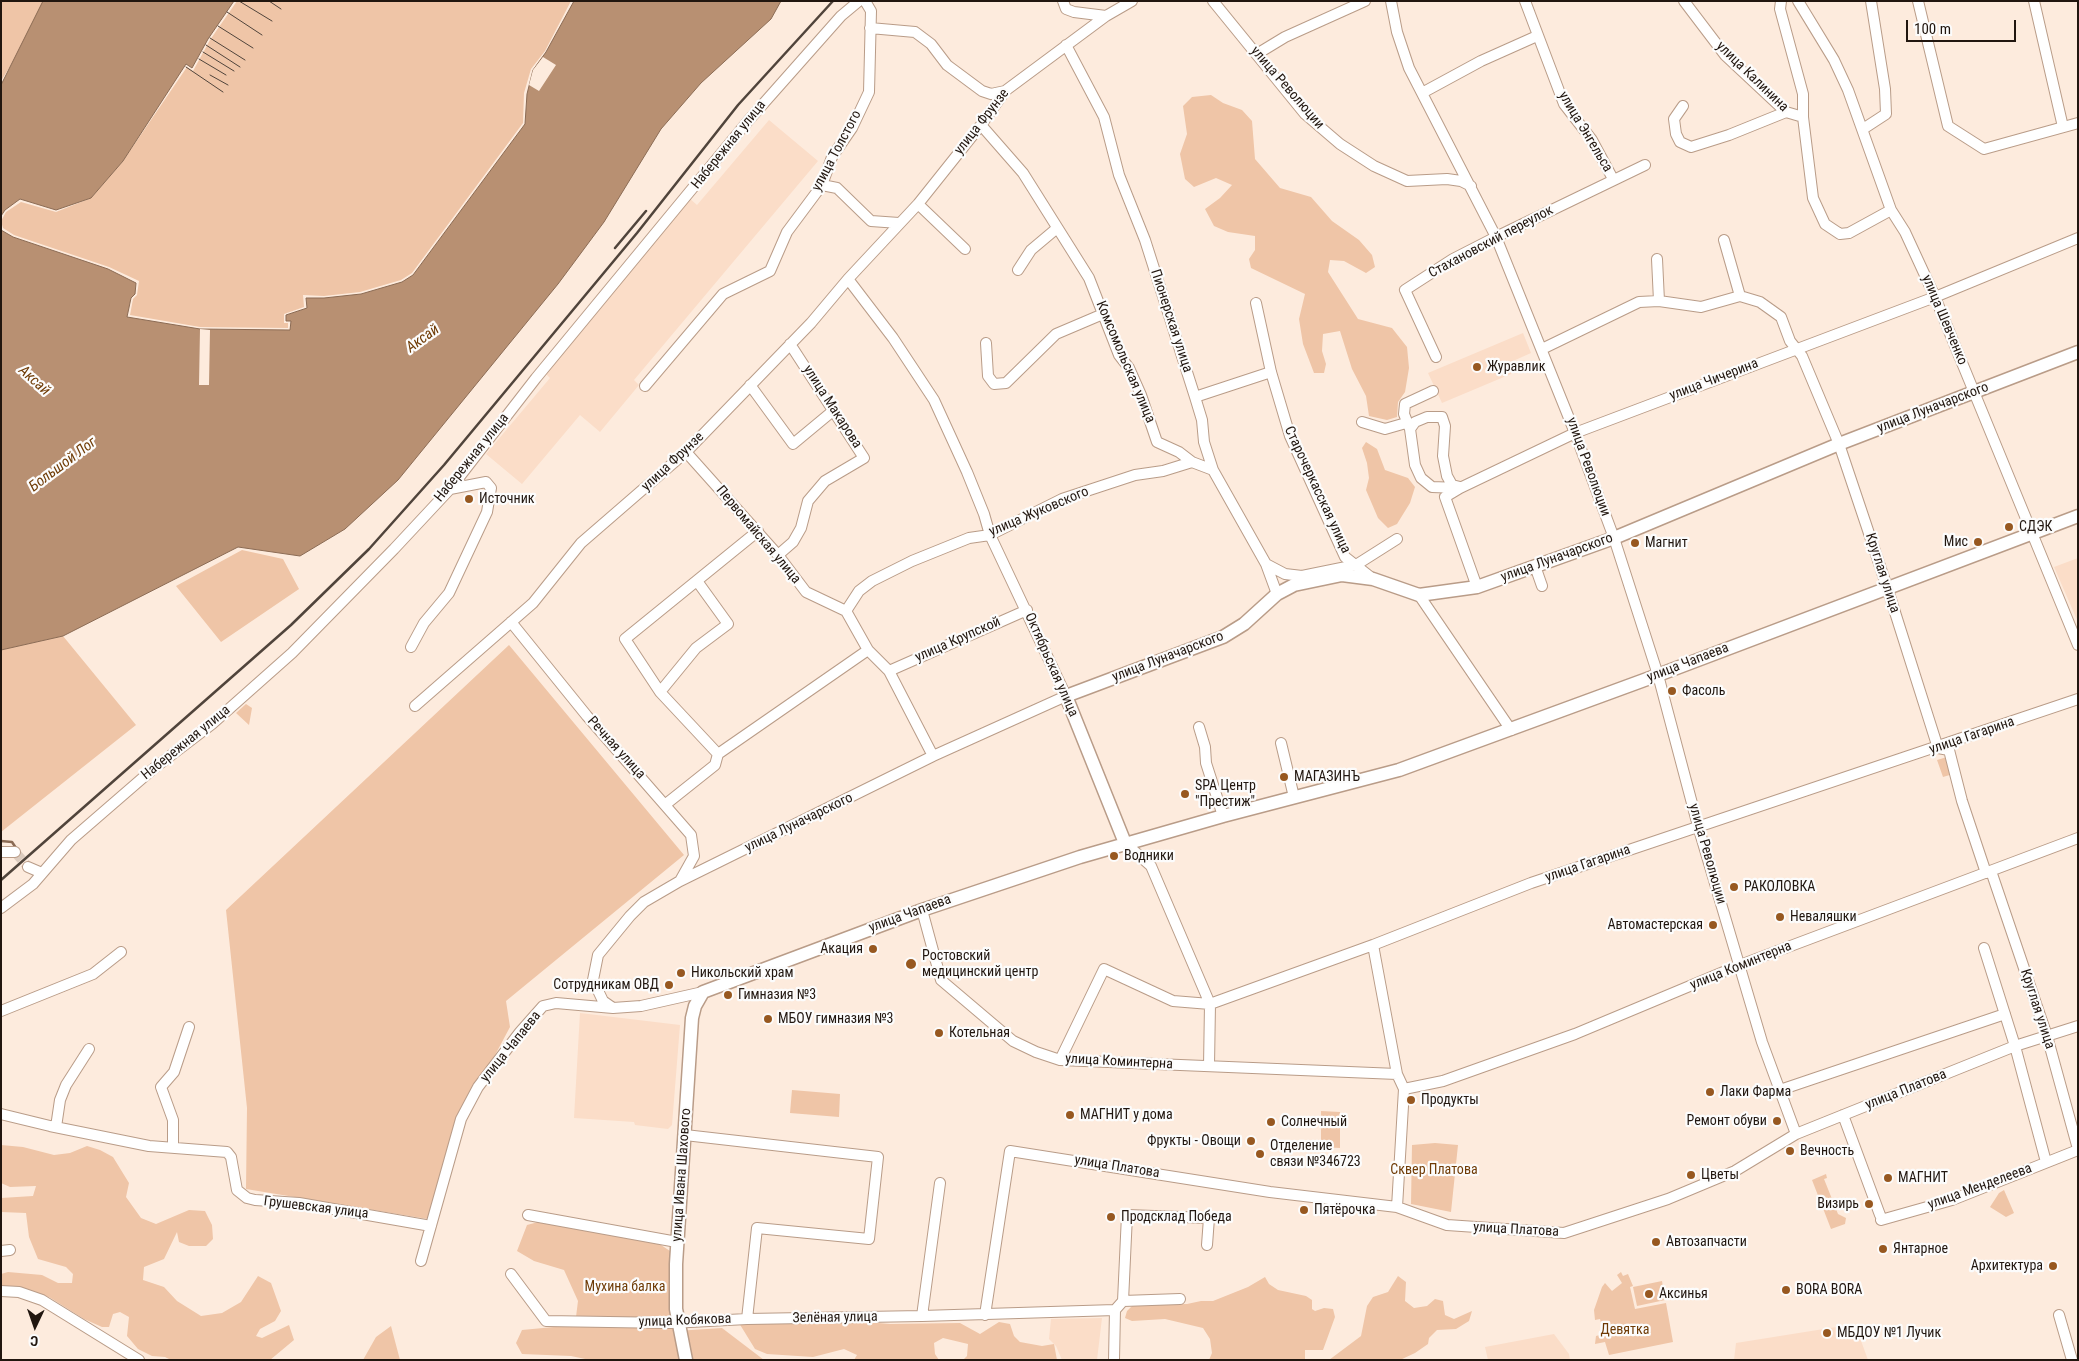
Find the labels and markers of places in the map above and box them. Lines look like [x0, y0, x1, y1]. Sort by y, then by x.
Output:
place label: Журавлик [1487, 359, 1545, 375]
marker: Журавлик [1471, 361, 1483, 373]
place label: Источник [479, 491, 535, 507]
marker: Источник [463, 493, 475, 505]
place label: СДЭК [2019, 519, 2052, 535]
marker: СДЭК [2003, 521, 2015, 533]
place label: Мис [1944, 534, 1968, 550]
place label: Магнит [1645, 535, 1688, 551]
marker: Мис [1972, 536, 1984, 548]
marker: Магнит [1629, 537, 1641, 549]
place label: Фасоль [1682, 683, 1725, 699]
marker: Фасоль [1666, 685, 1678, 697]
place label: МАГАЗИНЪ [1294, 769, 1360, 785]
marker: МАГАЗИНЪ [1278, 771, 1290, 783]
place label: SPA Центр "Престиж" [1195, 778, 1256, 810]
marker: SPA Центр "Престиж" [1179, 788, 1191, 800]
place label: Водники [1124, 848, 1174, 864]
marker: Водники [1108, 850, 1120, 862]
place label: РАКОЛОВКА [1744, 879, 1815, 895]
marker: РАКОЛОВКА [1728, 881, 1740, 893]
place label: Неваляшки [1790, 909, 1857, 925]
marker: Неваляшки [1774, 911, 1786, 923]
place label: Автомастерская [1608, 917, 1703, 933]
marker: Автомастерская [1707, 919, 1719, 931]
place label: Акация [820, 941, 863, 957]
marker: Акация [867, 943, 879, 955]
place label: Ростовский медицинский центр [922, 948, 1038, 980]
marker: Ростовский медицинский центр [904, 957, 918, 971]
place label: Никольский храм [691, 965, 794, 981]
marker: Никольский храм [675, 967, 687, 979]
place label: Сотрудникам ОВД [553, 977, 659, 993]
marker: Сотрудникам ОВД [663, 979, 675, 991]
place label: Гимназия №3 [738, 987, 816, 1003]
marker: Гимназия №3 [722, 989, 734, 1001]
place label: МБОУ гимназия №3 [778, 1011, 893, 1027]
marker: МБОУ гимназия №3 [762, 1013, 774, 1025]
place label: Котельная [949, 1025, 1010, 1041]
marker: Котельная [933, 1027, 945, 1039]
place label: Лаки Фарма [1720, 1084, 1791, 1100]
marker: Лаки Фарма [1704, 1086, 1716, 1098]
place label: Продукты [1421, 1092, 1479, 1108]
marker: Продукты [1405, 1094, 1417, 1106]
place label: МАГНИТ у дома [1080, 1107, 1173, 1123]
marker: МАГНИТ у дома [1064, 1109, 1076, 1121]
place label: Ремонт обуви [1687, 1113, 1767, 1129]
place label: Солнечный [1281, 1114, 1347, 1130]
marker: Ремонт обуви [1771, 1115, 1783, 1127]
marker: Солнечный [1265, 1116, 1277, 1128]
place label: Фрукты - Овощи [1147, 1133, 1241, 1149]
marker: Фрукты - Овощи [1245, 1135, 1257, 1147]
place label: Отделение связи №346723 [1270, 1138, 1361, 1170]
place label: Вечность [1800, 1143, 1854, 1159]
marker: Вечность [1784, 1145, 1796, 1157]
marker: Отделение связи №346723 [1254, 1148, 1266, 1160]
place label: Цветы [1701, 1167, 1739, 1183]
marker: Цветы [1685, 1169, 1697, 1181]
place label: МАГНИТ [1898, 1170, 1948, 1186]
marker: МАГНИТ [1882, 1172, 1894, 1184]
place label: Визирь [1817, 1196, 1859, 1212]
marker: Визирь [1863, 1198, 1875, 1210]
place label: Пятёрочка [1314, 1202, 1375, 1218]
marker: Пятёрочка [1298, 1204, 1310, 1216]
place label: Продсклад Победа [1121, 1209, 1232, 1225]
marker: Продсклад Победа [1105, 1211, 1117, 1223]
place label: Автозапчасти [1666, 1234, 1747, 1250]
marker: Автозапчасти [1650, 1236, 1662, 1248]
place label: Янтарное [1893, 1241, 1948, 1257]
marker: Янтарное [1877, 1243, 1889, 1255]
place label: Архитектура [1971, 1258, 2043, 1274]
marker: Архитектура [2047, 1260, 2059, 1272]
place label: BORA BORA [1796, 1282, 1862, 1298]
marker: BORA BORA [1780, 1284, 1792, 1296]
place label: Аксинья [1659, 1286, 1708, 1302]
marker: Аксинья [1643, 1288, 1655, 1300]
place label: МБДОУ №1 Лучик [1837, 1325, 1941, 1341]
marker: МБДОУ №1 Лучик [1821, 1327, 1833, 1339]

